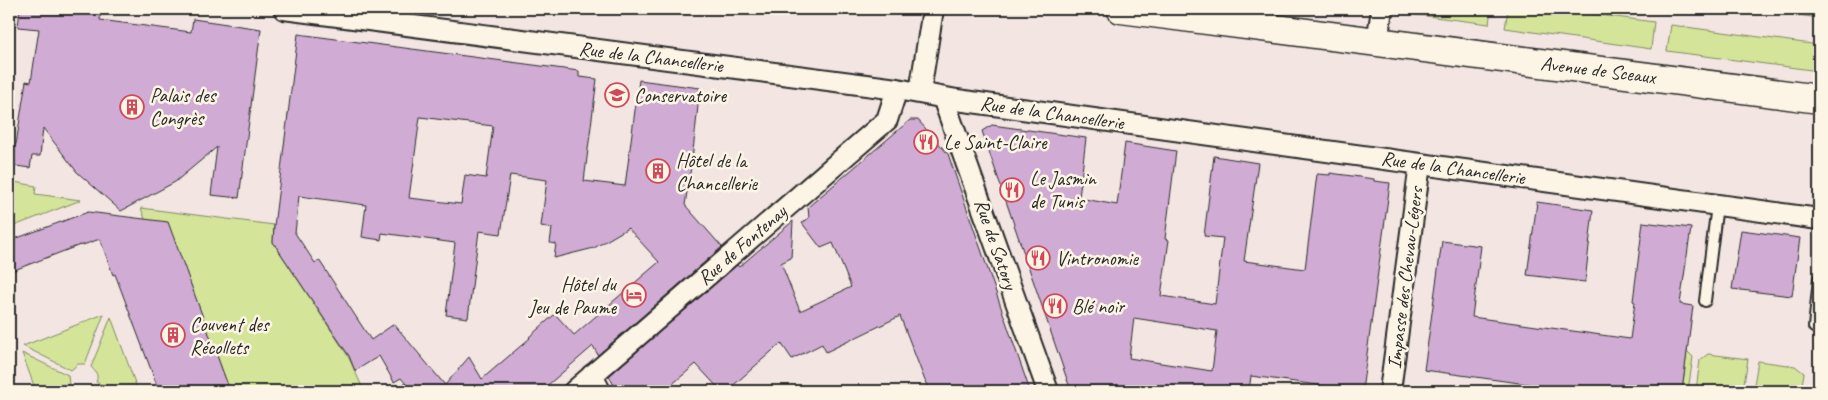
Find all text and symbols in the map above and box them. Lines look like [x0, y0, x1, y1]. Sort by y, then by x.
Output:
street label: Rue de la Chancellerie [578, 36, 726, 78]
street label: Avenue de Sceaux [1539, 51, 1659, 90]
school or university icon: Conservatoire [604, 82, 630, 108]
place label: Palais des Congrès [150, 83, 217, 131]
place label: Conservatoire [634, 83, 727, 108]
street label: Rue de la Chancellerie [979, 91, 1127, 136]
building icon: Palais des Congrès [119, 94, 145, 120]
restaurant icon: Le Saint-Claire [913, 129, 939, 155]
place label: Le Saint-Claire [944, 130, 1048, 155]
street label: Rue de la Chancellerie [1380, 146, 1528, 191]
place label: Hôtel de la Chancellerie [676, 148, 759, 196]
building icon: Hôtel de la Chancellerie [645, 158, 671, 184]
place label: Le Jasmin de Tunis [1030, 166, 1097, 214]
restaurant icon: Le Jasmin de Tunis [999, 177, 1025, 203]
street label: Impasse des Chevau-Légers [1381, 184, 1429, 370]
street label: Rue de Satory [969, 195, 1024, 295]
street label: Rue de Fontenay [692, 199, 793, 291]
restaurant icon: Vintronomie [1025, 245, 1051, 271]
place label: Vintronomie [1056, 246, 1139, 271]
place label: Hôtel du Jeu de Paume [528, 272, 618, 320]
hotel icon: Hôtel du Jeu de Paume [621, 282, 647, 308]
restaurant icon: Blé noir [1042, 293, 1068, 319]
place label: Blé noir [1072, 294, 1126, 319]
place label: Couvent des Récollets [190, 312, 271, 360]
building icon: Couvent des Récollets [160, 322, 186, 348]

